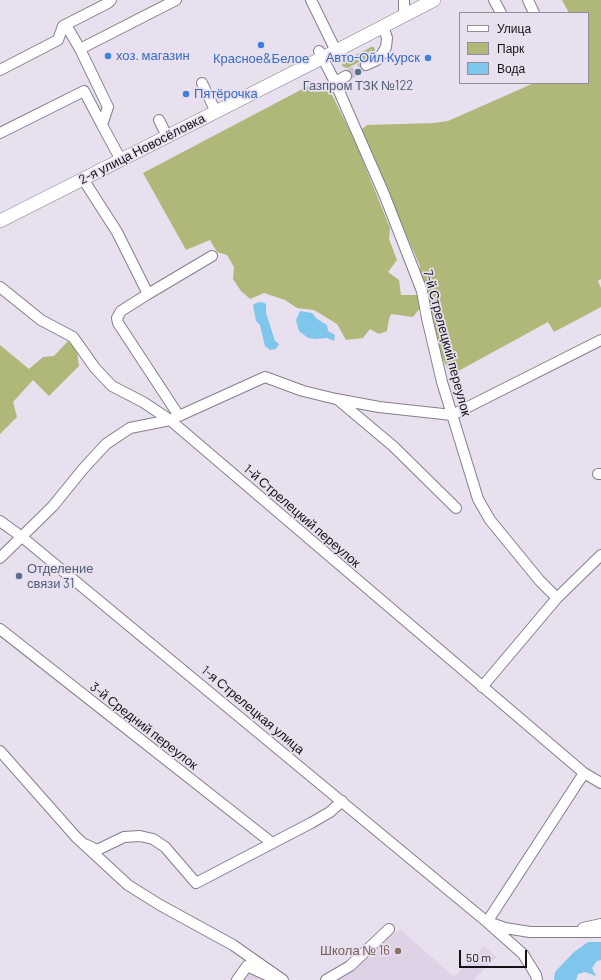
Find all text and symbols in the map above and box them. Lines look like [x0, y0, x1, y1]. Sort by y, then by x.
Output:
legend [459, 12, 589, 84]
text: Улица [497, 21, 531, 35]
marker: Красное&Белое [256, 40, 266, 50]
text: Парк [497, 41, 524, 55]
place label: хоз. магазин [116, 48, 190, 64]
place label: Авто-Ойл Курск [326, 50, 420, 66]
marker: хоз. магазин [103, 51, 113, 61]
place label: Красное&Белое [213, 51, 309, 67]
marker: Авто-Ойл Курск [423, 53, 433, 63]
text: Вода [497, 61, 525, 75]
marker: Газпром ТЗК №122 [353, 67, 363, 77]
place label: Газпром ТЗК №122 [303, 78, 413, 94]
place label: Пятёрочка [194, 86, 258, 102]
marker: Пятёрочка [181, 89, 191, 99]
street label: 2-я улица Новосёловка [76, 110, 208, 188]
street label: 7-й Стрелецкий переулок [420, 268, 474, 418]
street label: 1-й Стрелецкий переулок [240, 461, 364, 571]
place label: Отделение связи 31 [27, 561, 94, 592]
marker: Отделение связи 31 [14, 571, 24, 581]
street label: 1-я Стрелецкая улица [198, 662, 308, 758]
street label: 3-й Средний переулок [87, 679, 201, 773]
scale bar [461, 942, 529, 968]
place label: Школа № 16 [320, 943, 390, 959]
marker: Школа № 16 [393, 946, 403, 956]
text: 50 m [466, 950, 491, 964]

